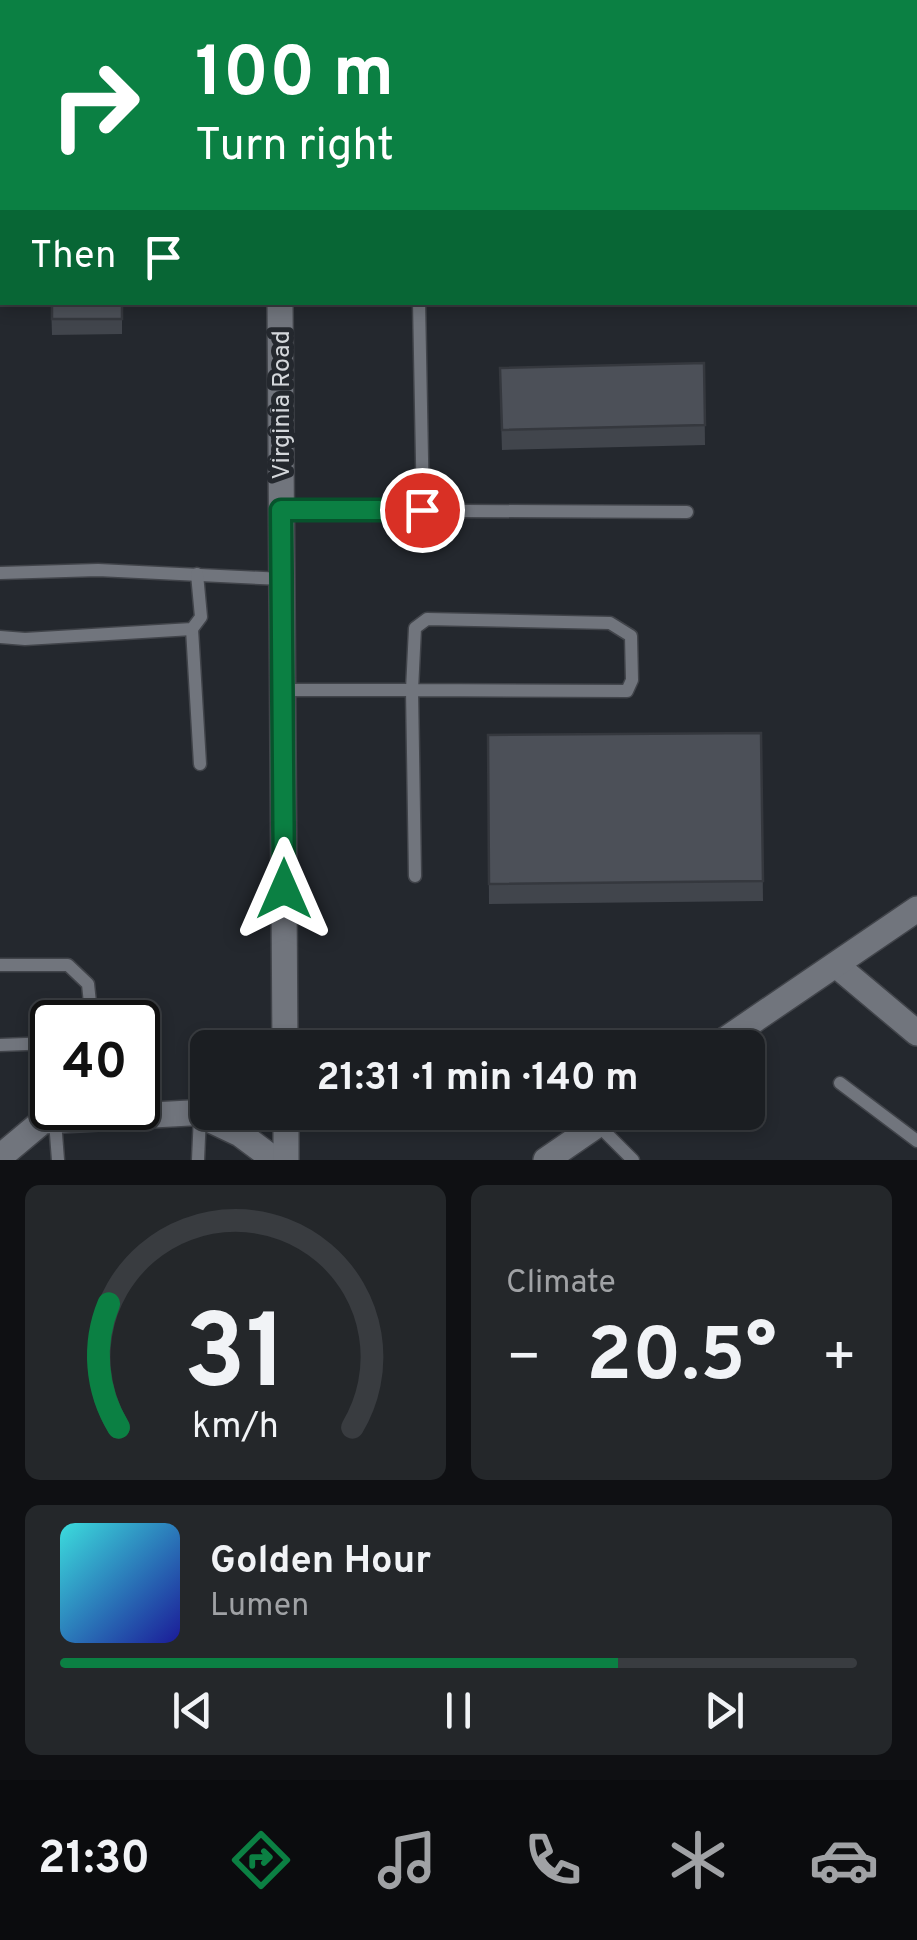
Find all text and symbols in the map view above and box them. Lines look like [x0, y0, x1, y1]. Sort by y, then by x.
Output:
text: 100 m [195, 32, 394, 121]
icon: right [30, 40, 160, 170]
text: Turn right [195, 119, 394, 176]
icon: arrive [136, 230, 191, 285]
text: Then [30, 233, 116, 282]
street label: Virginia Road [267, 330, 299, 480]
pin [380, 468, 465, 553]
icon: arrive [395, 483, 450, 538]
position arrow [232, 837, 336, 941]
speed limit sign: 40 [30, 1000, 160, 1130]
text: 21:31 · 1 min · 140 m [316, 1055, 639, 1104]
text: Climate [506, 1264, 616, 1304]
text: 31 [184, 1293, 287, 1425]
text: 20.5° [586, 1312, 777, 1407]
text: − [506, 1325, 541, 1395]
text: + [822, 1325, 857, 1395]
text: km/h [192, 1405, 279, 1451]
text: Golden Hour [210, 1538, 431, 1587]
text: Lumen [210, 1587, 309, 1627]
icon: previous [165, 1683, 220, 1738]
icon: pause [431, 1683, 486, 1738]
icon: next [697, 1683, 752, 1738]
icon: directions [226, 1825, 296, 1895]
icon: music [372, 1825, 442, 1895]
icon: phone [518, 1825, 588, 1895]
icon: climate [663, 1825, 733, 1895]
icon: car [809, 1825, 879, 1895]
text: 21:30 [38, 1832, 150, 1889]

